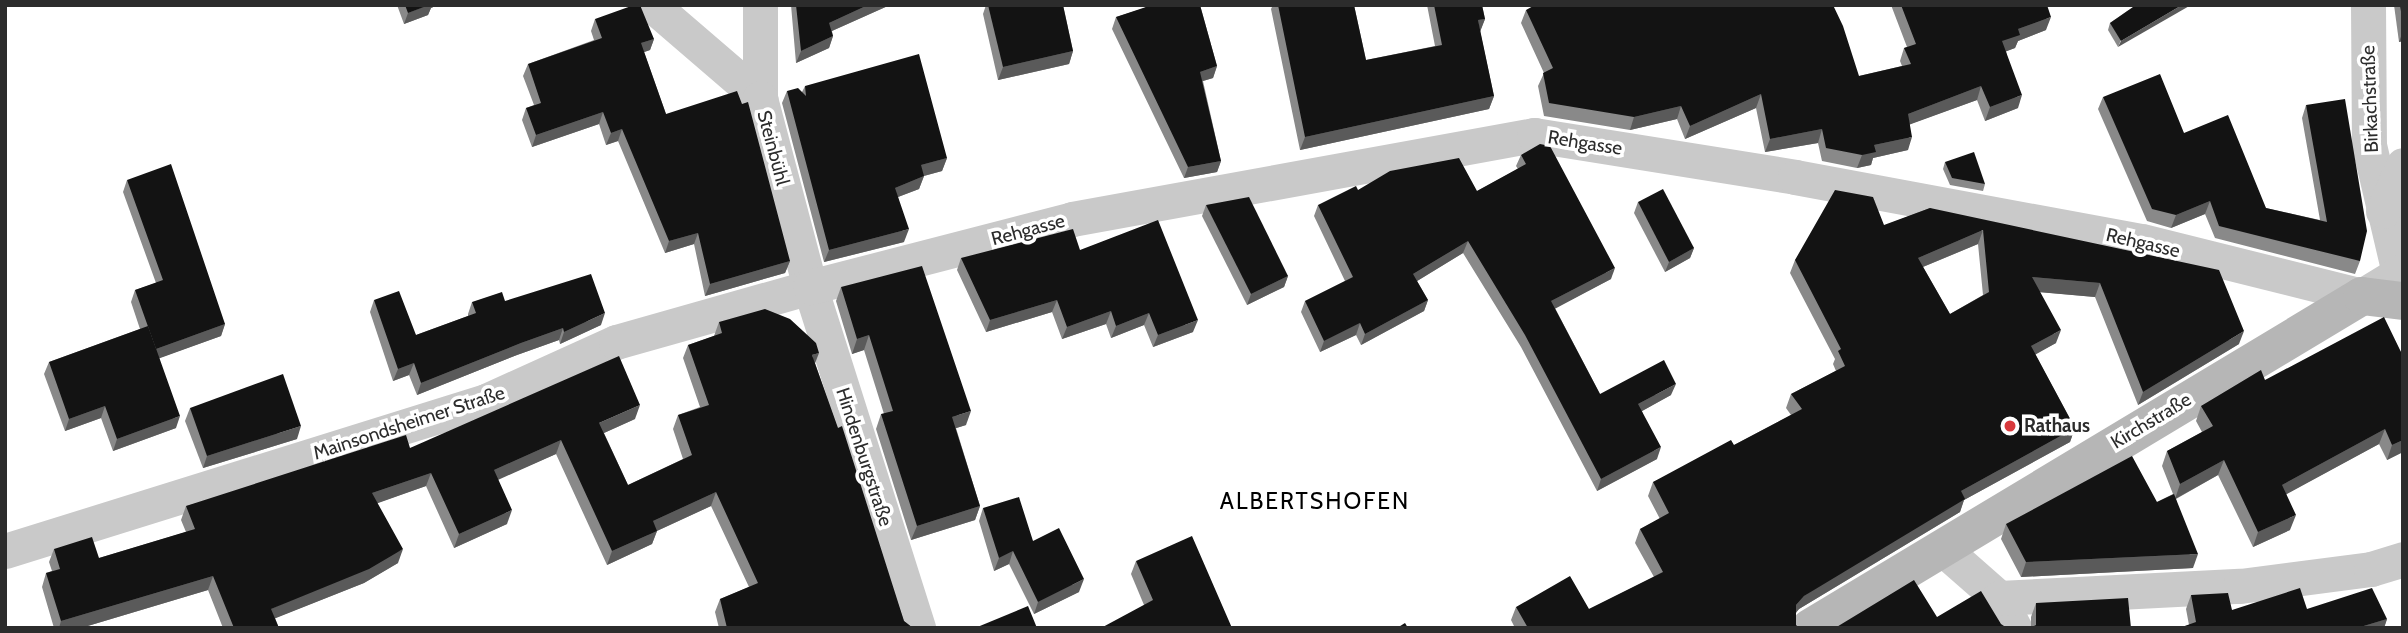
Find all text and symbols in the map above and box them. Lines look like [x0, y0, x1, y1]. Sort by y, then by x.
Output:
street label: Birkachstraße [2357, 45, 2383, 153]
street label: Steinbühl [752, 108, 794, 188]
street label: Rehgasse [1546, 126, 1624, 160]
street label: Rehgasse [989, 209, 1067, 251]
street label: Rehgasse [2104, 223, 2182, 263]
street label: Mainsondsheimer Straße [310, 381, 508, 465]
street label: Hindenburgstraße [831, 385, 897, 529]
street label: Kirchstraße [2107, 388, 2195, 454]
place label: Rathaus [2024, 415, 2090, 437]
marker: Rathaus [2002, 418, 2018, 434]
district label: ALBERTSHOFEN [1221, 487, 1409, 515]

